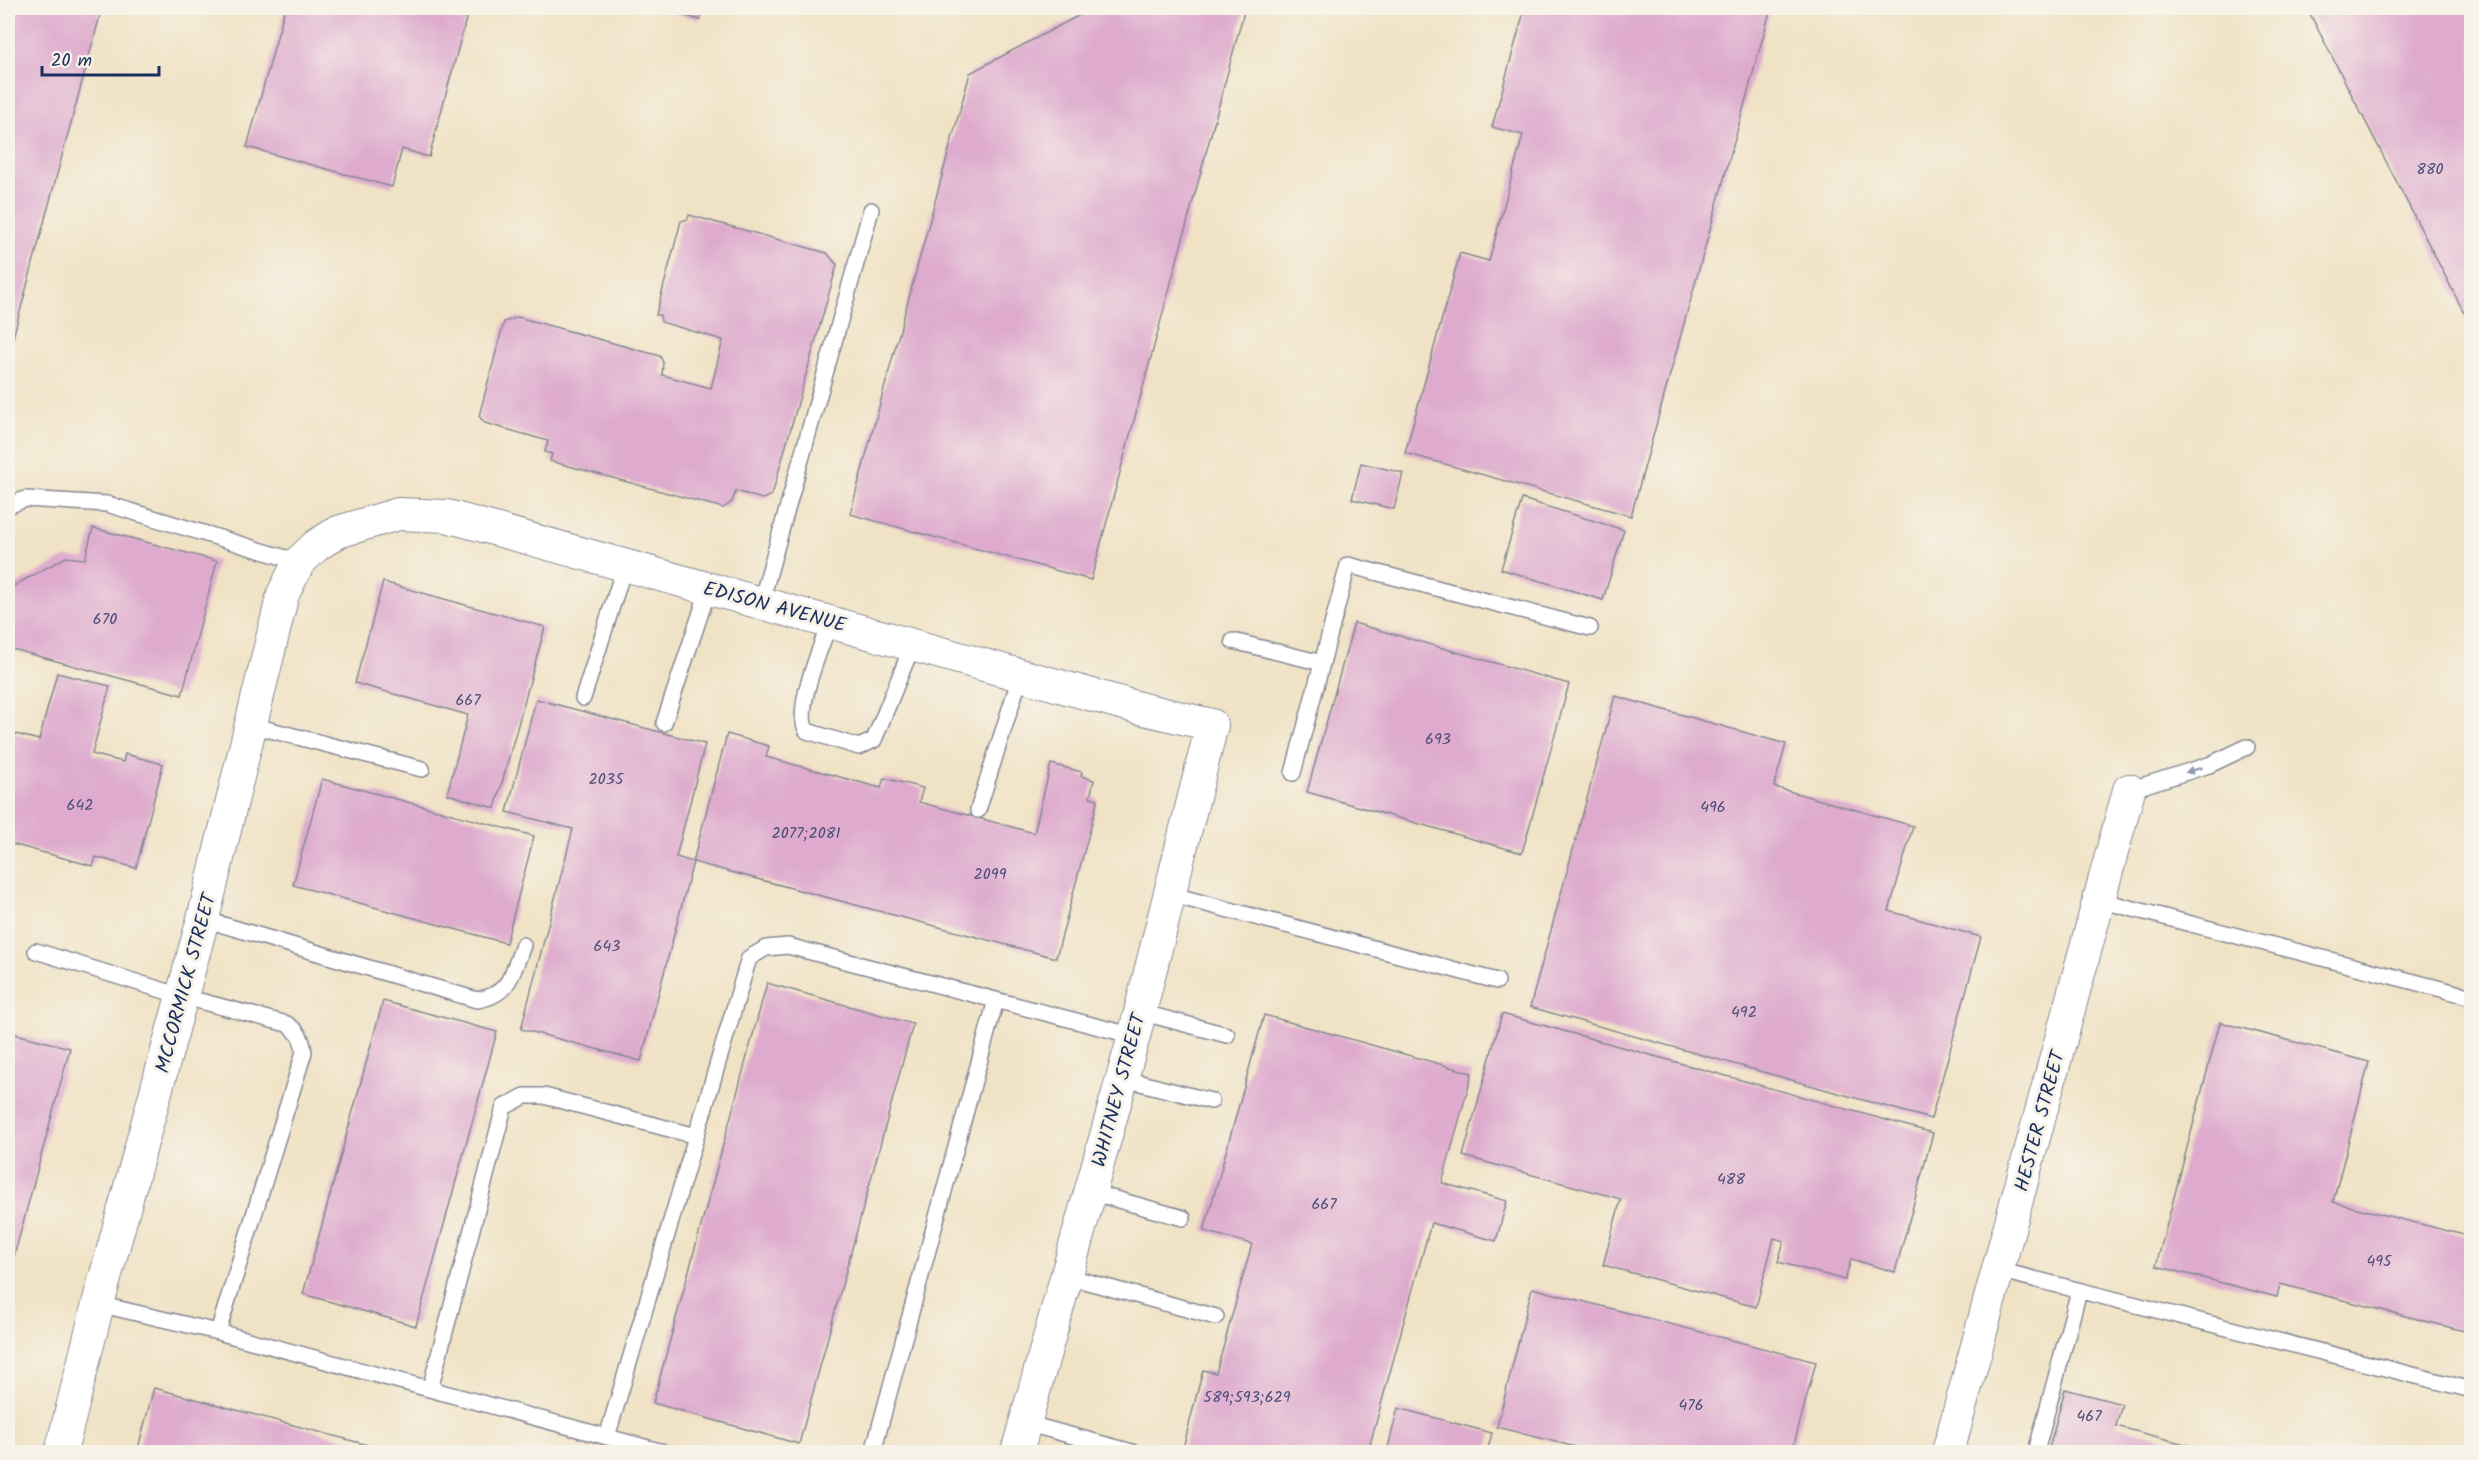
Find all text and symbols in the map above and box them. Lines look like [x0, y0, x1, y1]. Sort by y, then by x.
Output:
scale bar [42, 39, 159, 77]
text: 20 m [51, 47, 92, 76]
house number: 880 [2416, 157, 2444, 182]
street label: EDISON AVENUE [699, 573, 851, 643]
house number: 670 [93, 607, 117, 632]
house number: 667 [455, 688, 481, 713]
house number: 693 [1425, 727, 1451, 752]
one-way arrow [2185, 766, 2203, 775]
house number: 2035 [588, 767, 625, 792]
house number: 642 [66, 793, 94, 818]
house number: 496 [1700, 795, 1726, 820]
house number: 2077;2081 [772, 821, 840, 846]
house number: 2099 [974, 862, 1007, 887]
street label: MCCORMICK STREET [148, 888, 227, 1077]
house number: 643 [594, 934, 620, 959]
house number: 492 [1731, 1000, 1757, 1025]
street label: WHITNEY STREET [1084, 1008, 1156, 1171]
street label: HESTER STREET [2007, 1045, 2076, 1196]
house number: 488 [1717, 1167, 1745, 1192]
house number: 667 [1311, 1192, 1337, 1217]
house number: 495 [2366, 1249, 2393, 1274]
house number: 589;593;629 [1203, 1385, 1291, 1410]
house number: 476 [1678, 1393, 1704, 1418]
house number: 467 [2076, 1404, 2102, 1429]

